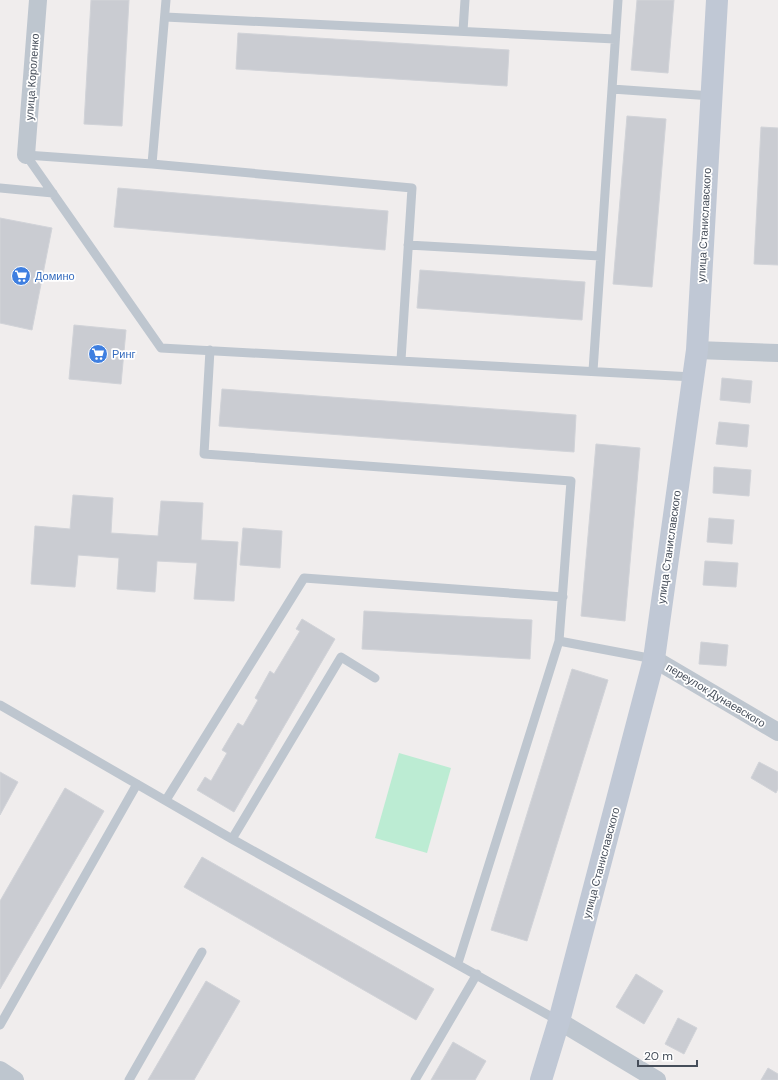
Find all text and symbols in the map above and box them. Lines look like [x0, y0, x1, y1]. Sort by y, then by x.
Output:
street label: улица Короленко [22, 33, 42, 121]
street label: улица Станиславского [694, 167, 714, 283]
supermarket icon: Домино [10, 265, 32, 287]
place label: Домино [35, 269, 75, 283]
supermarket icon: Ринг [87, 343, 109, 365]
place label: Ринг [112, 347, 136, 361]
street label: улица Станиславского [654, 489, 684, 605]
street label: переулок Дунаевского [664, 660, 768, 730]
street label: улица Станиславского [579, 806, 623, 920]
scale bar [638, 1042, 697, 1068]
text: 20 m [644, 1048, 673, 1064]

